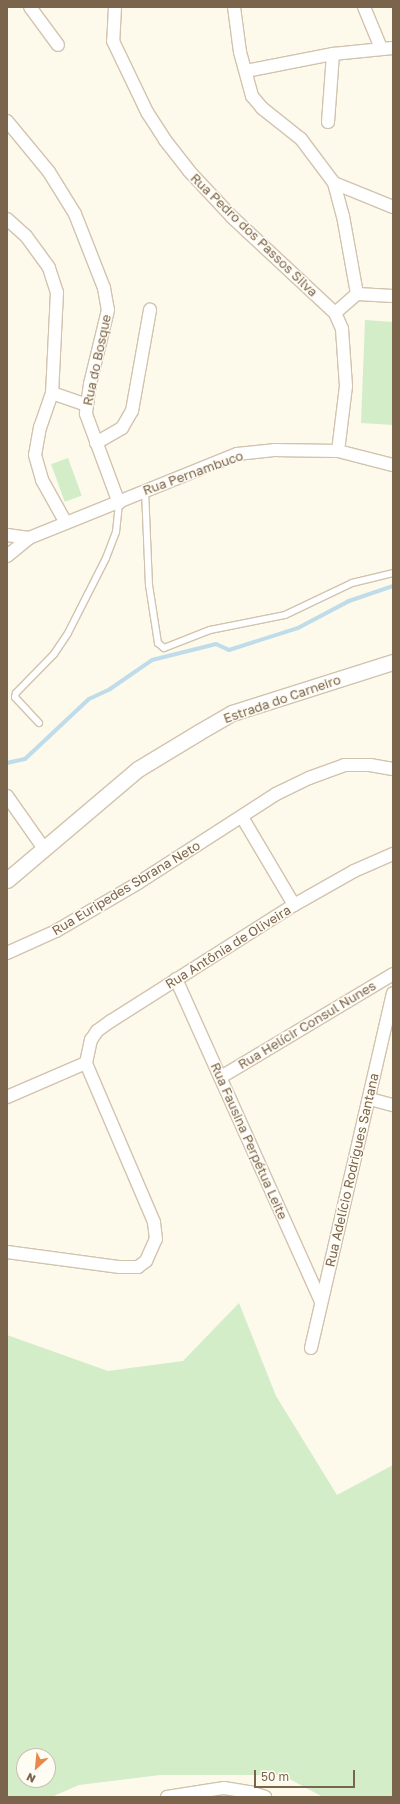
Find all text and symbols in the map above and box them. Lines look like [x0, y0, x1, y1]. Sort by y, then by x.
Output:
street label: Rua Pedro dos Passos Silva [187, 170, 321, 300]
street label: Rua do Bosque [80, 313, 114, 407]
street label: Rua Pernambuco [141, 448, 245, 498]
street label: Estrada do Carneiro [221, 672, 343, 726]
street label: Rua Euripedes Sbrana Neto [49, 837, 203, 939]
street label: Rua Antônia de Oliveira [162, 902, 294, 992]
street label: Rua Helícir Consul Nunes [235, 978, 379, 1072]
street label: Rua Fausina Perpétua Leite [207, 1060, 291, 1222]
street label: Rua Adelício Rodrigues Santana [322, 1072, 382, 1268]
north arrow [16, 1748, 56, 1788]
scale bar [256, 1762, 357, 1788]
text: 50 m [261, 1769, 289, 1784]
text: N [24, 1771, 37, 1786]

